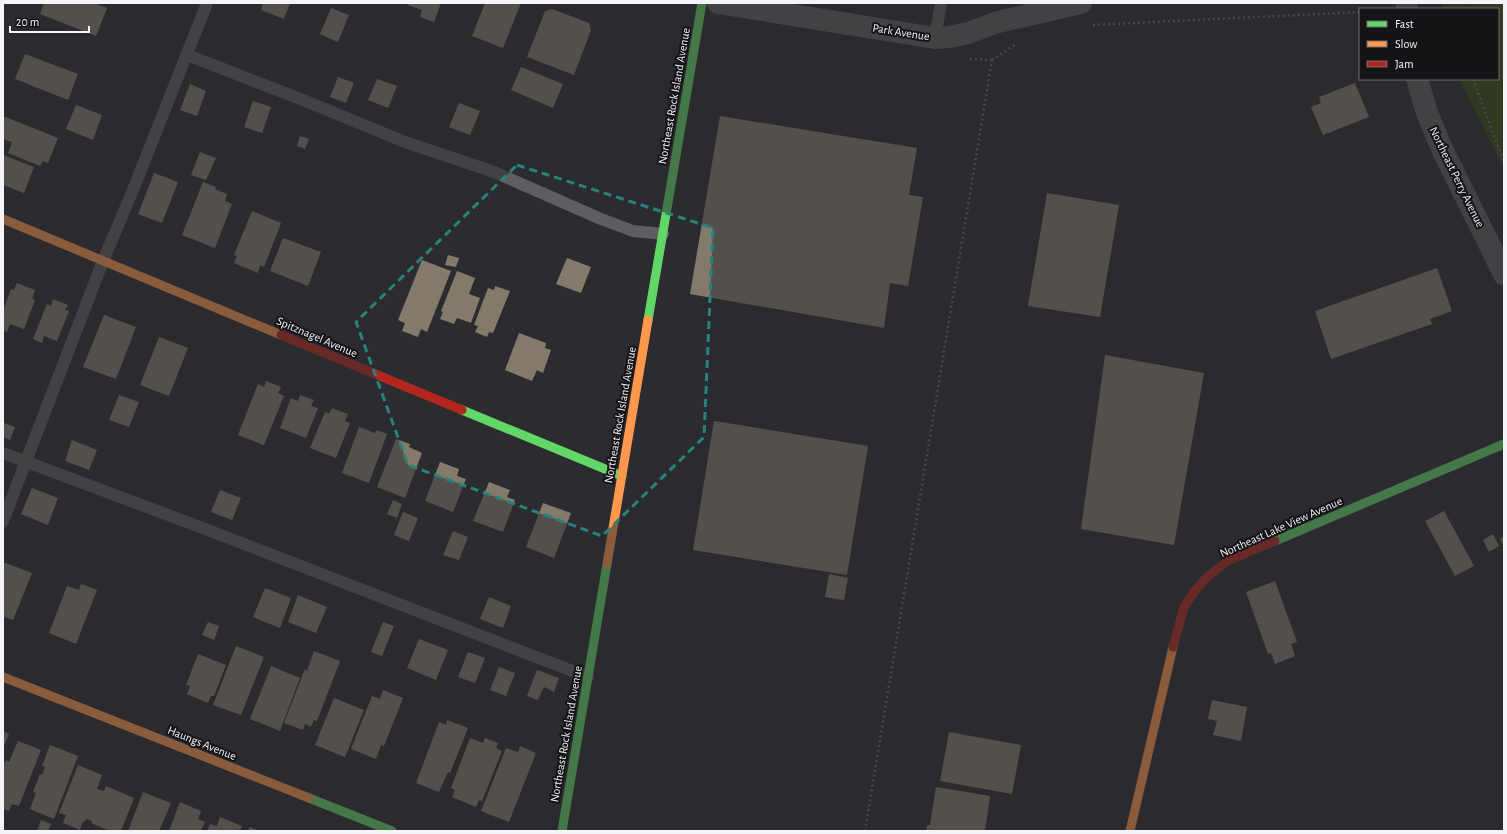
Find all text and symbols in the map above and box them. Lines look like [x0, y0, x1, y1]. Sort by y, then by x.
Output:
scale bar [10, 8, 89, 34]
legend [1359, 8, 1499, 80]
text: 20 m [16, 16, 39, 28]
text: Fast [1395, 18, 1414, 30]
street label: Park Avenue [872, 22, 930, 42]
street label: Northeast Rock Island Avenue [656, 27, 692, 165]
text: Slow [1395, 38, 1417, 50]
text: Jam [1395, 58, 1414, 70]
street label: Northeast Perry Avenue [1427, 125, 1487, 230]
street label: Spitznagel Avenue [275, 315, 359, 359]
street label: Northeast Rock Island Avenue [602, 346, 638, 484]
street label: Northeast Lake View Avenue [1218, 495, 1344, 559]
street label: Northeast Rock Island Avenue [548, 665, 584, 803]
street label: Haungs Avenue [166, 724, 238, 762]

